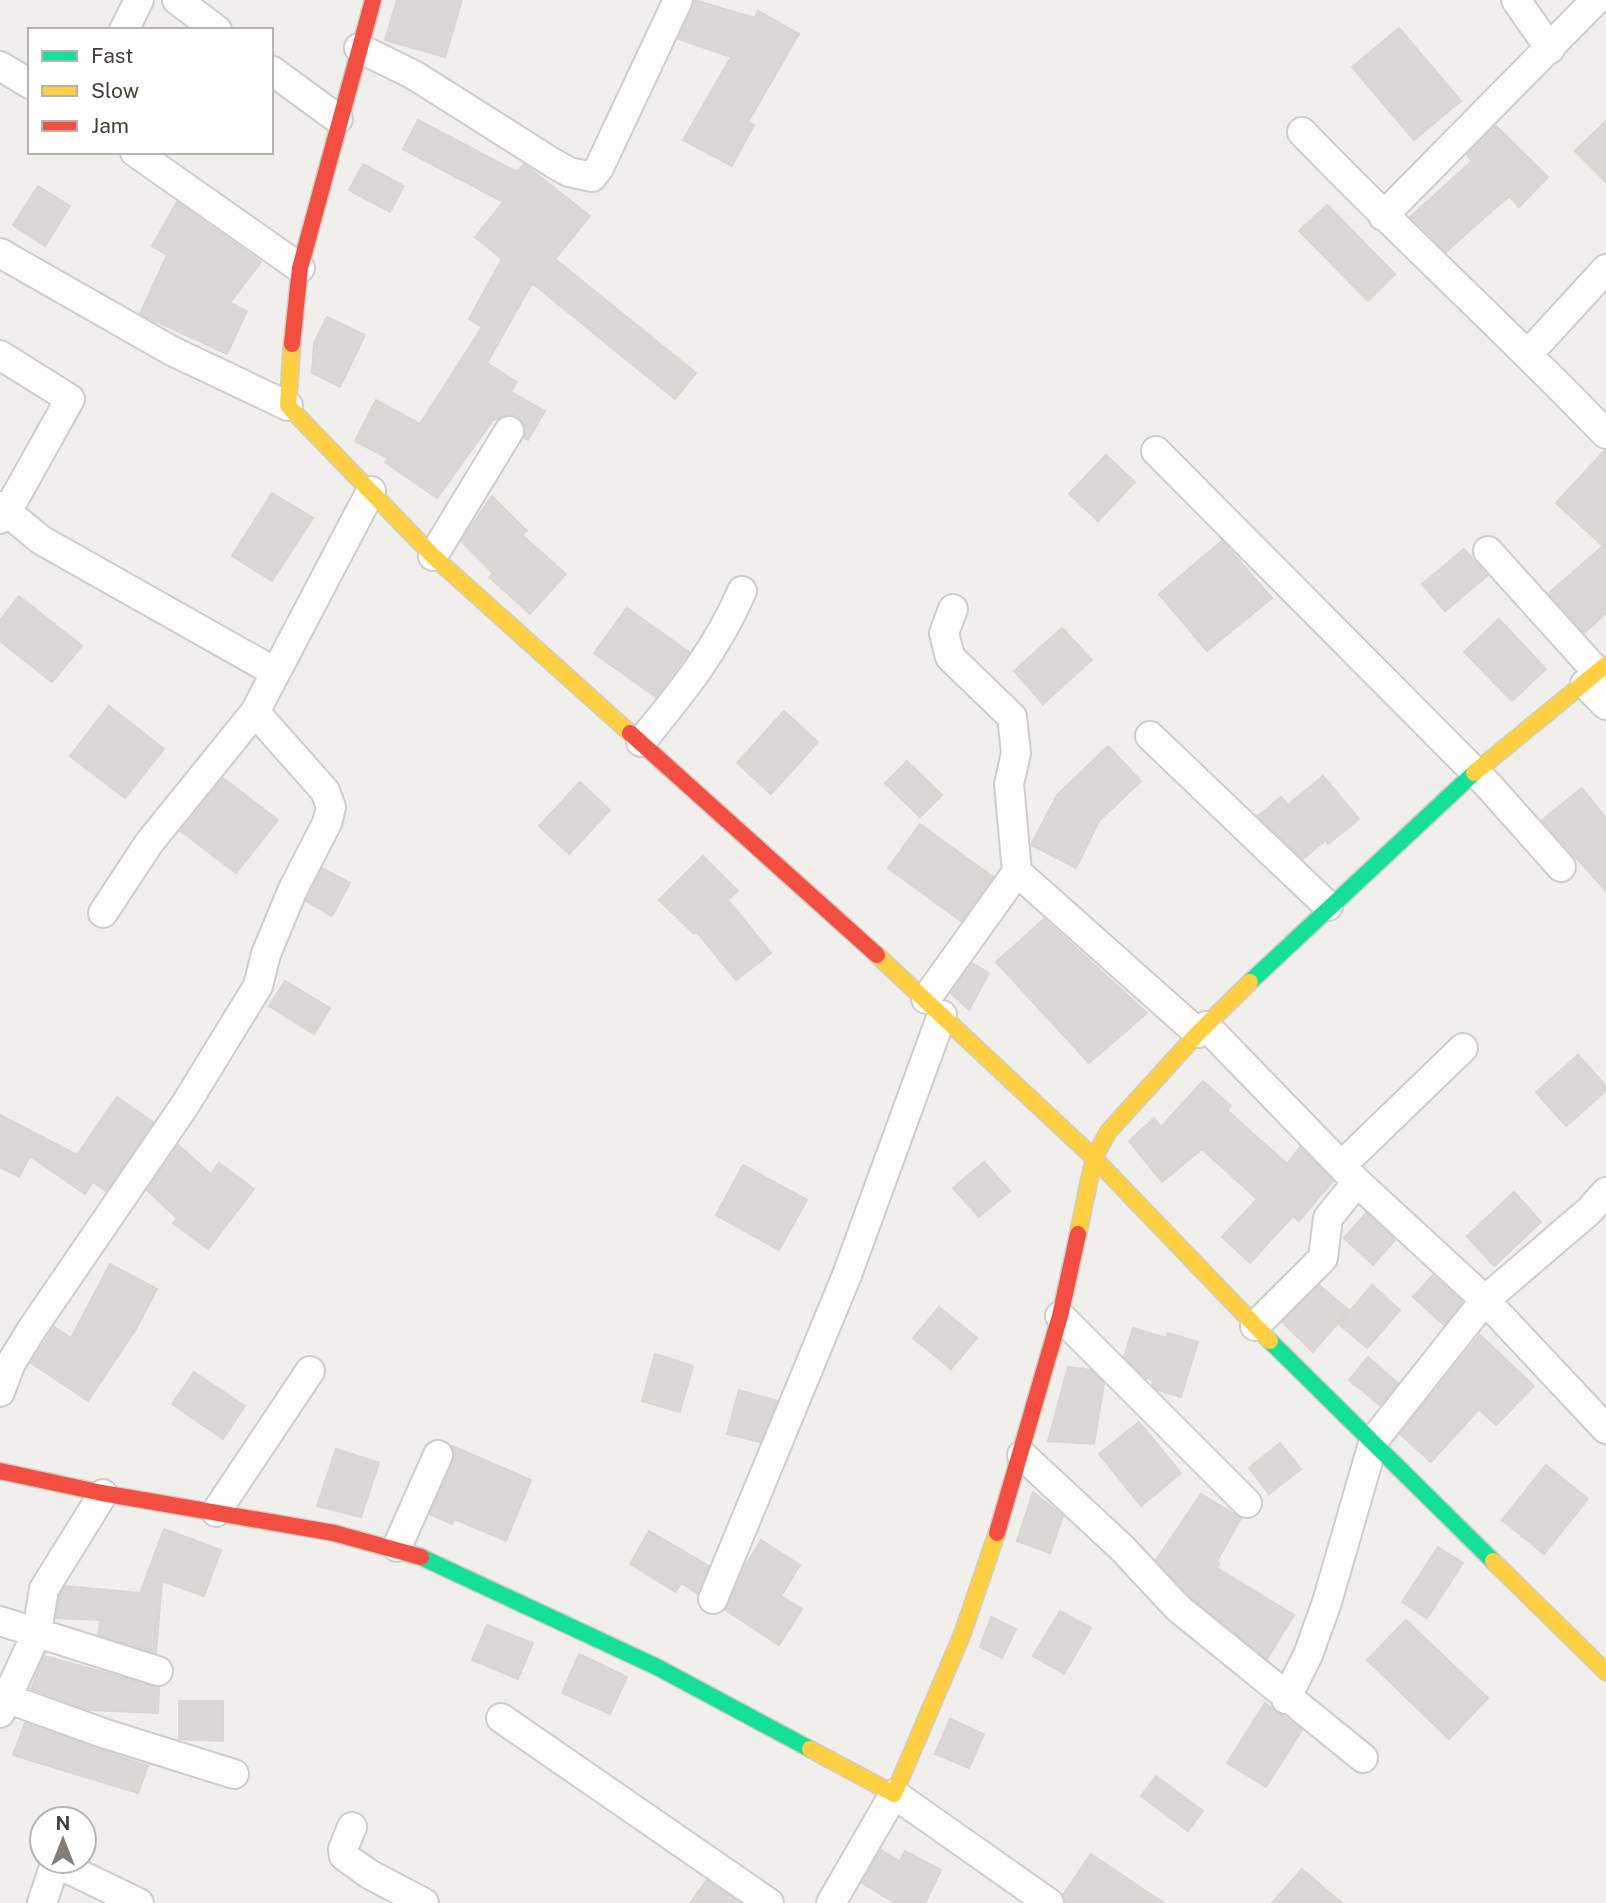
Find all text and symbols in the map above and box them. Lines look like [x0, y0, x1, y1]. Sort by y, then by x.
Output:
legend [28, 28, 273, 154]
text: Fast [91, 43, 133, 68]
text: Slow [91, 78, 139, 103]
text: Jam [91, 113, 129, 138]
north arrow [28, 1805, 98, 1875]
text: N [56, 1812, 70, 1834]

